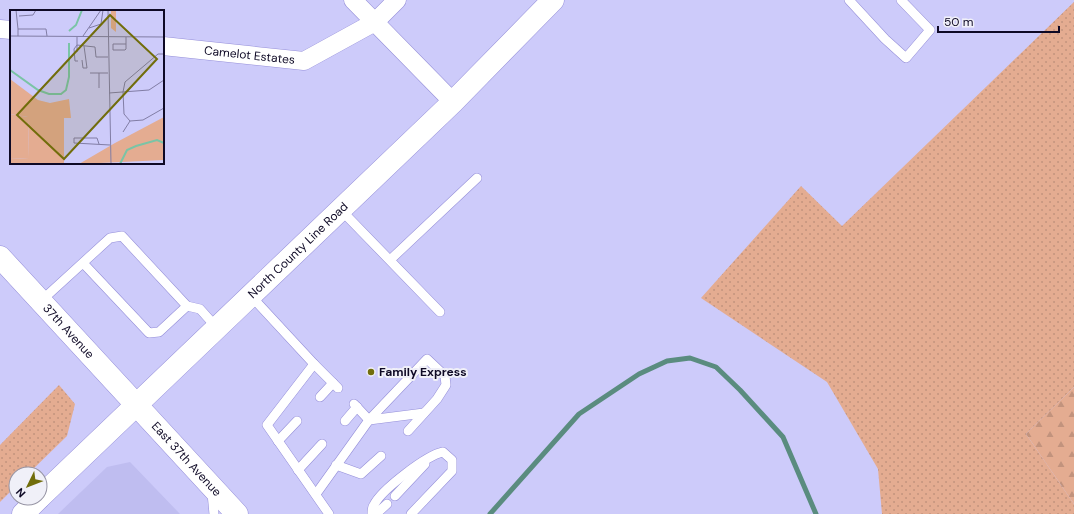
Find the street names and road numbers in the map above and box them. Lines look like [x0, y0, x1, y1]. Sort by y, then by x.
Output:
street label: Camelot Estates [203, 42, 296, 68]
street label: North County Line Road [244, 199, 352, 302]
street label: 37th Avenue [39, 300, 98, 362]
street label: East 37th Avenue [148, 418, 225, 500]

